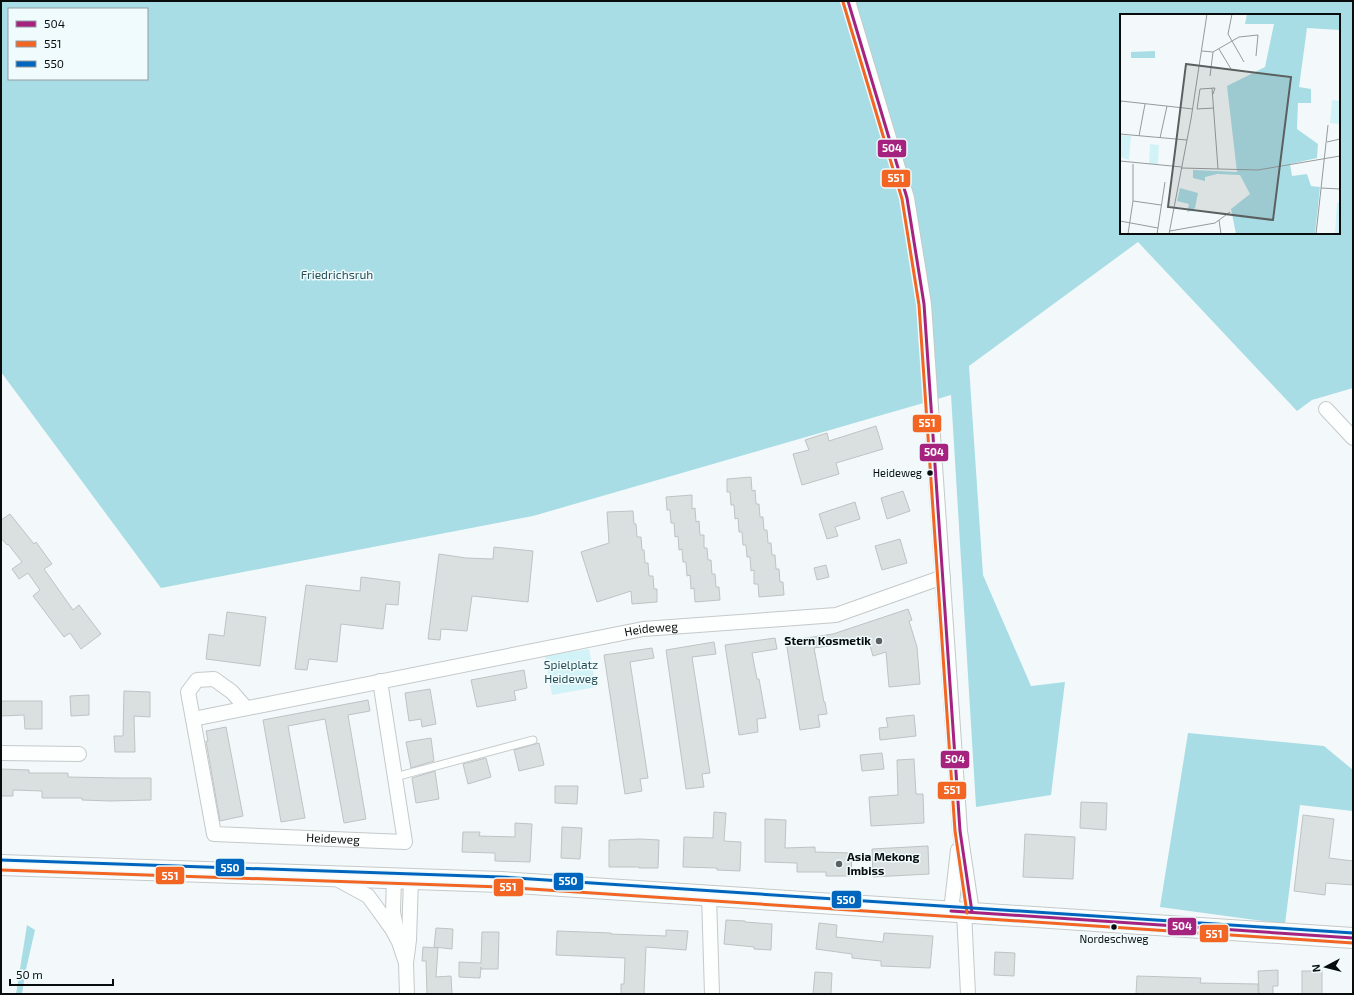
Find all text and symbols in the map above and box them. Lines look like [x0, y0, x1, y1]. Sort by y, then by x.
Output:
legend [8, 8, 148, 80]
inset map [1120, 14, 1340, 234]
text: 504 [44, 16, 65, 30]
text: 551 [44, 36, 62, 50]
text: 550 [44, 56, 64, 70]
line badge: 504 [877, 139, 907, 158]
text: 504 [882, 141, 902, 154]
line badge: 551 [881, 169, 911, 188]
text: 551 [888, 171, 904, 184]
park label: Friedrichsruh [301, 267, 373, 281]
line badge: 551 [912, 414, 942, 433]
text: 551 [919, 416, 935, 429]
line badge: 504 [919, 443, 949, 462]
text: 504 [924, 445, 944, 458]
place label: Heideweg [873, 466, 922, 479]
marker: Heideweg [925, 468, 935, 478]
street label: Heideweg [623, 618, 679, 639]
place label: Stern Kosmetik [784, 633, 871, 647]
marker: Stern Kosmetik [874, 636, 884, 646]
park label: Spielplatz Heideweg [544, 657, 598, 685]
line badge: 504 [940, 750, 970, 769]
text: 504 [945, 752, 965, 765]
line badge: 551 [937, 781, 967, 800]
text: 551 [944, 783, 960, 796]
street label: Heideweg [306, 830, 361, 846]
place label: Asia Mekong Imbiss [847, 849, 919, 877]
line badge: 550 [215, 858, 245, 877]
marker: Asia Mekong Imbiss [834, 859, 844, 869]
text: 550 [220, 861, 240, 874]
line badge: 551 [155, 866, 185, 885]
text: 551 [162, 869, 178, 882]
line badge: 550 [553, 872, 584, 891]
text: 550 [558, 874, 578, 887]
line badge: 551 [493, 878, 524, 897]
text: 551 [500, 880, 516, 893]
line badge: 550 [831, 890, 862, 909]
text: 550 [836, 893, 856, 906]
line badge: 504 [1167, 917, 1197, 936]
text: 504 [1172, 919, 1192, 932]
marker: Nordeschweg [1109, 922, 1119, 932]
line badge: 551 [1199, 924, 1229, 943]
text: 551 [1206, 927, 1222, 940]
place label: Nordeschweg [1080, 932, 1148, 945]
north arrow [1306, 947, 1346, 987]
scale bar [10, 961, 113, 987]
text: N [1309, 963, 1323, 973]
text: 50 m [16, 967, 43, 981]

